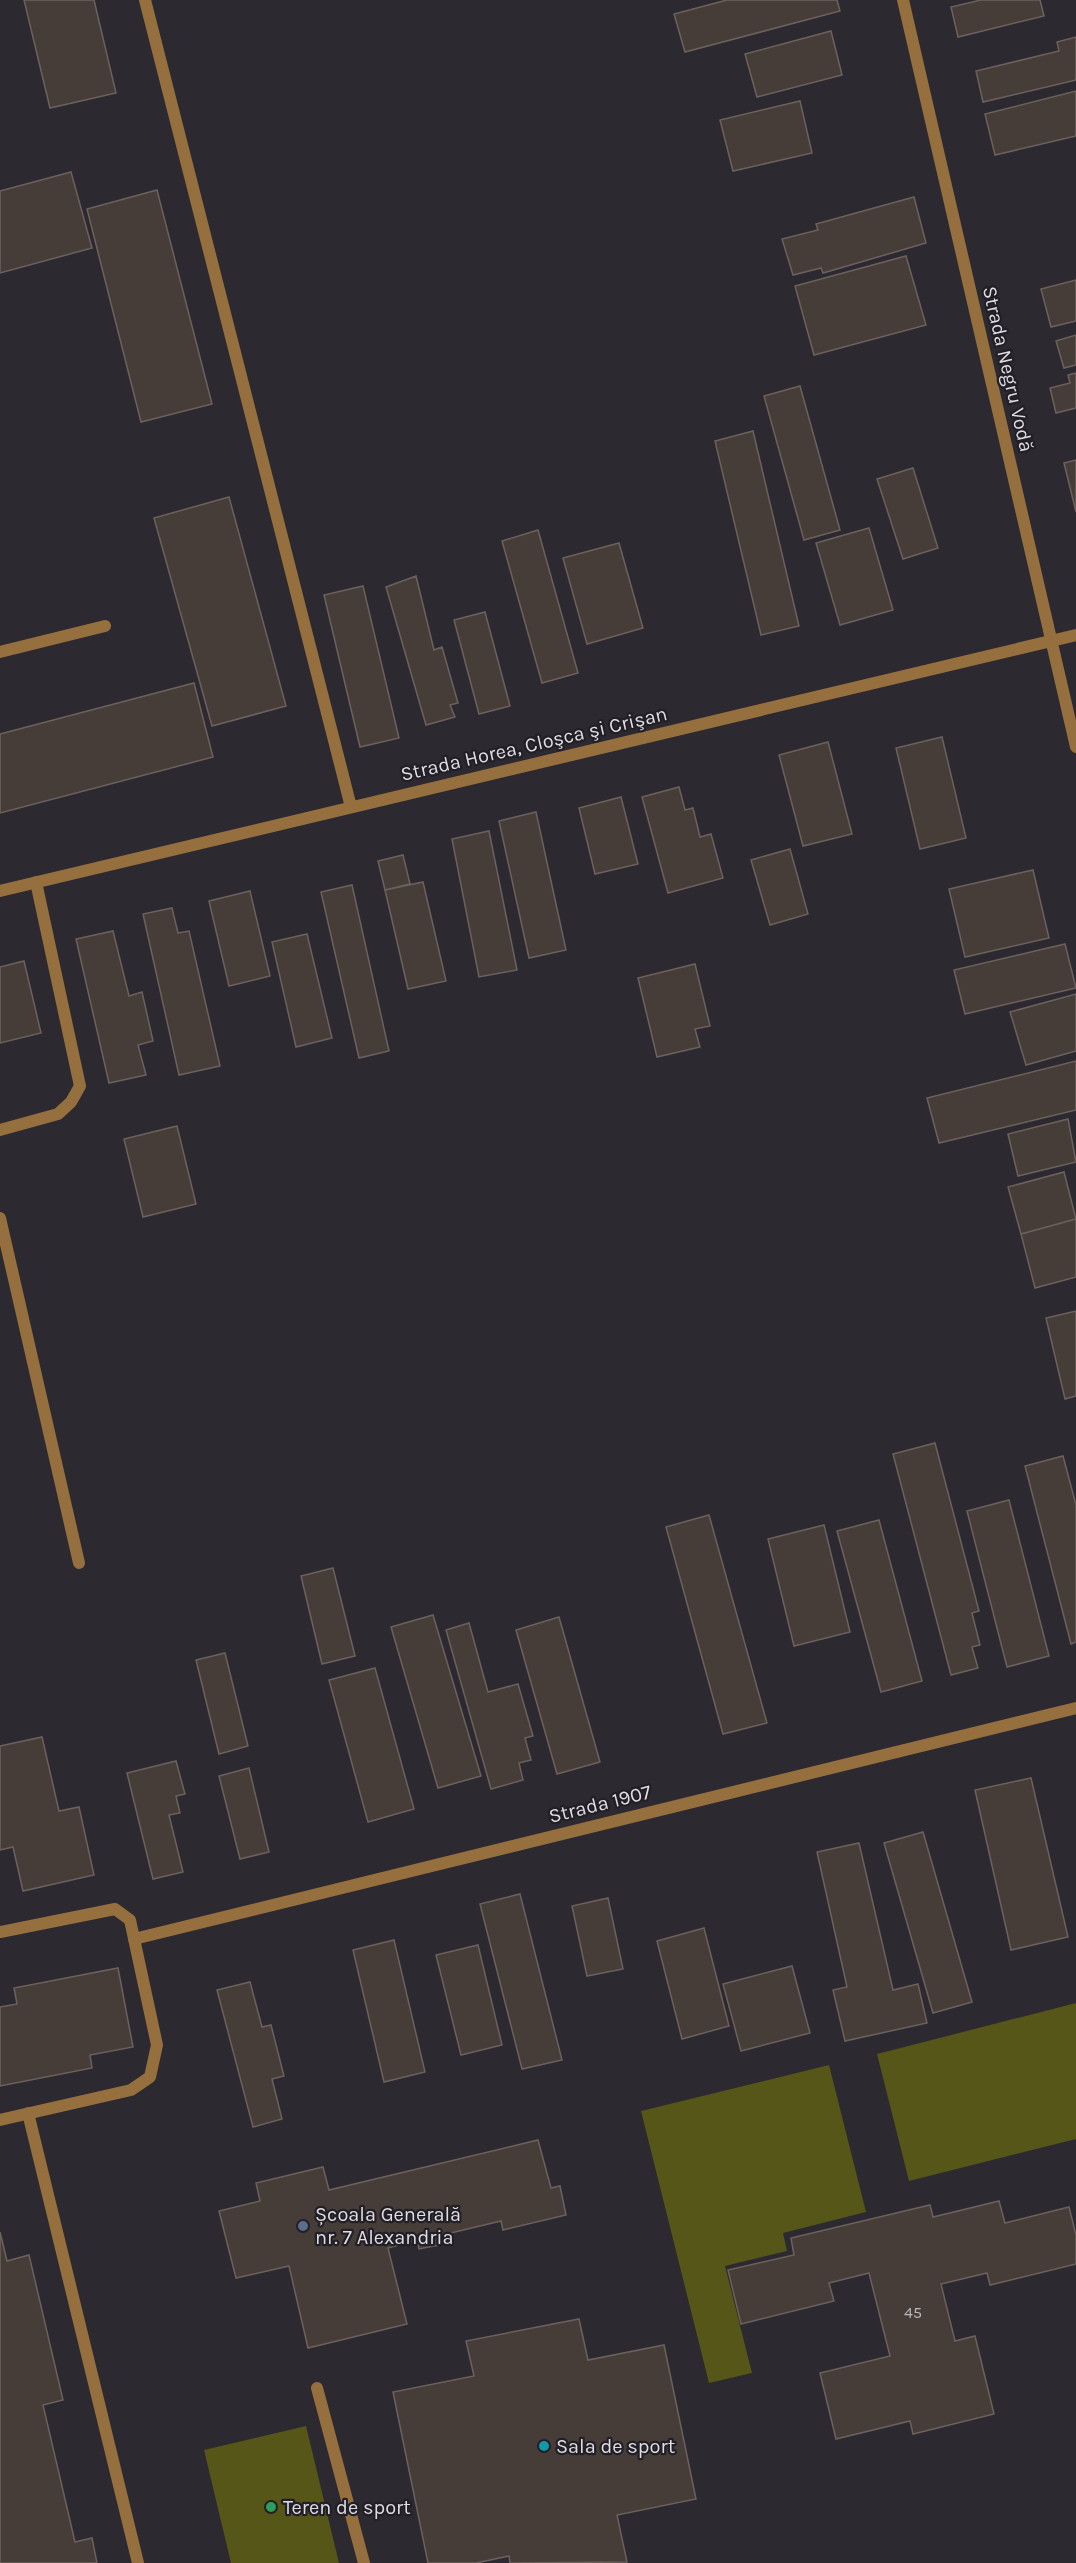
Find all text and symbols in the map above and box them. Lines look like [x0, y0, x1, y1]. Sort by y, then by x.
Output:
street label: Strada Negru Vodă [978, 284, 1038, 454]
street label: Strada Horea, Cloşca şi Crişan [398, 702, 670, 786]
street label: Strada 1907 [546, 1780, 654, 1828]
place label: Școala Generală nr. 7 Alexandria [315, 2203, 461, 2249]
marker: Școala Generală nr. 7 Alexandria [296, 2219, 310, 2233]
house number: 45 [904, 2303, 922, 2322]
place label: Sala de sport [556, 2435, 676, 2458]
marker: Sala de sport [537, 2439, 551, 2453]
place label: Teren de sport [283, 2496, 411, 2519]
marker: Teren de sport [264, 2500, 278, 2514]

